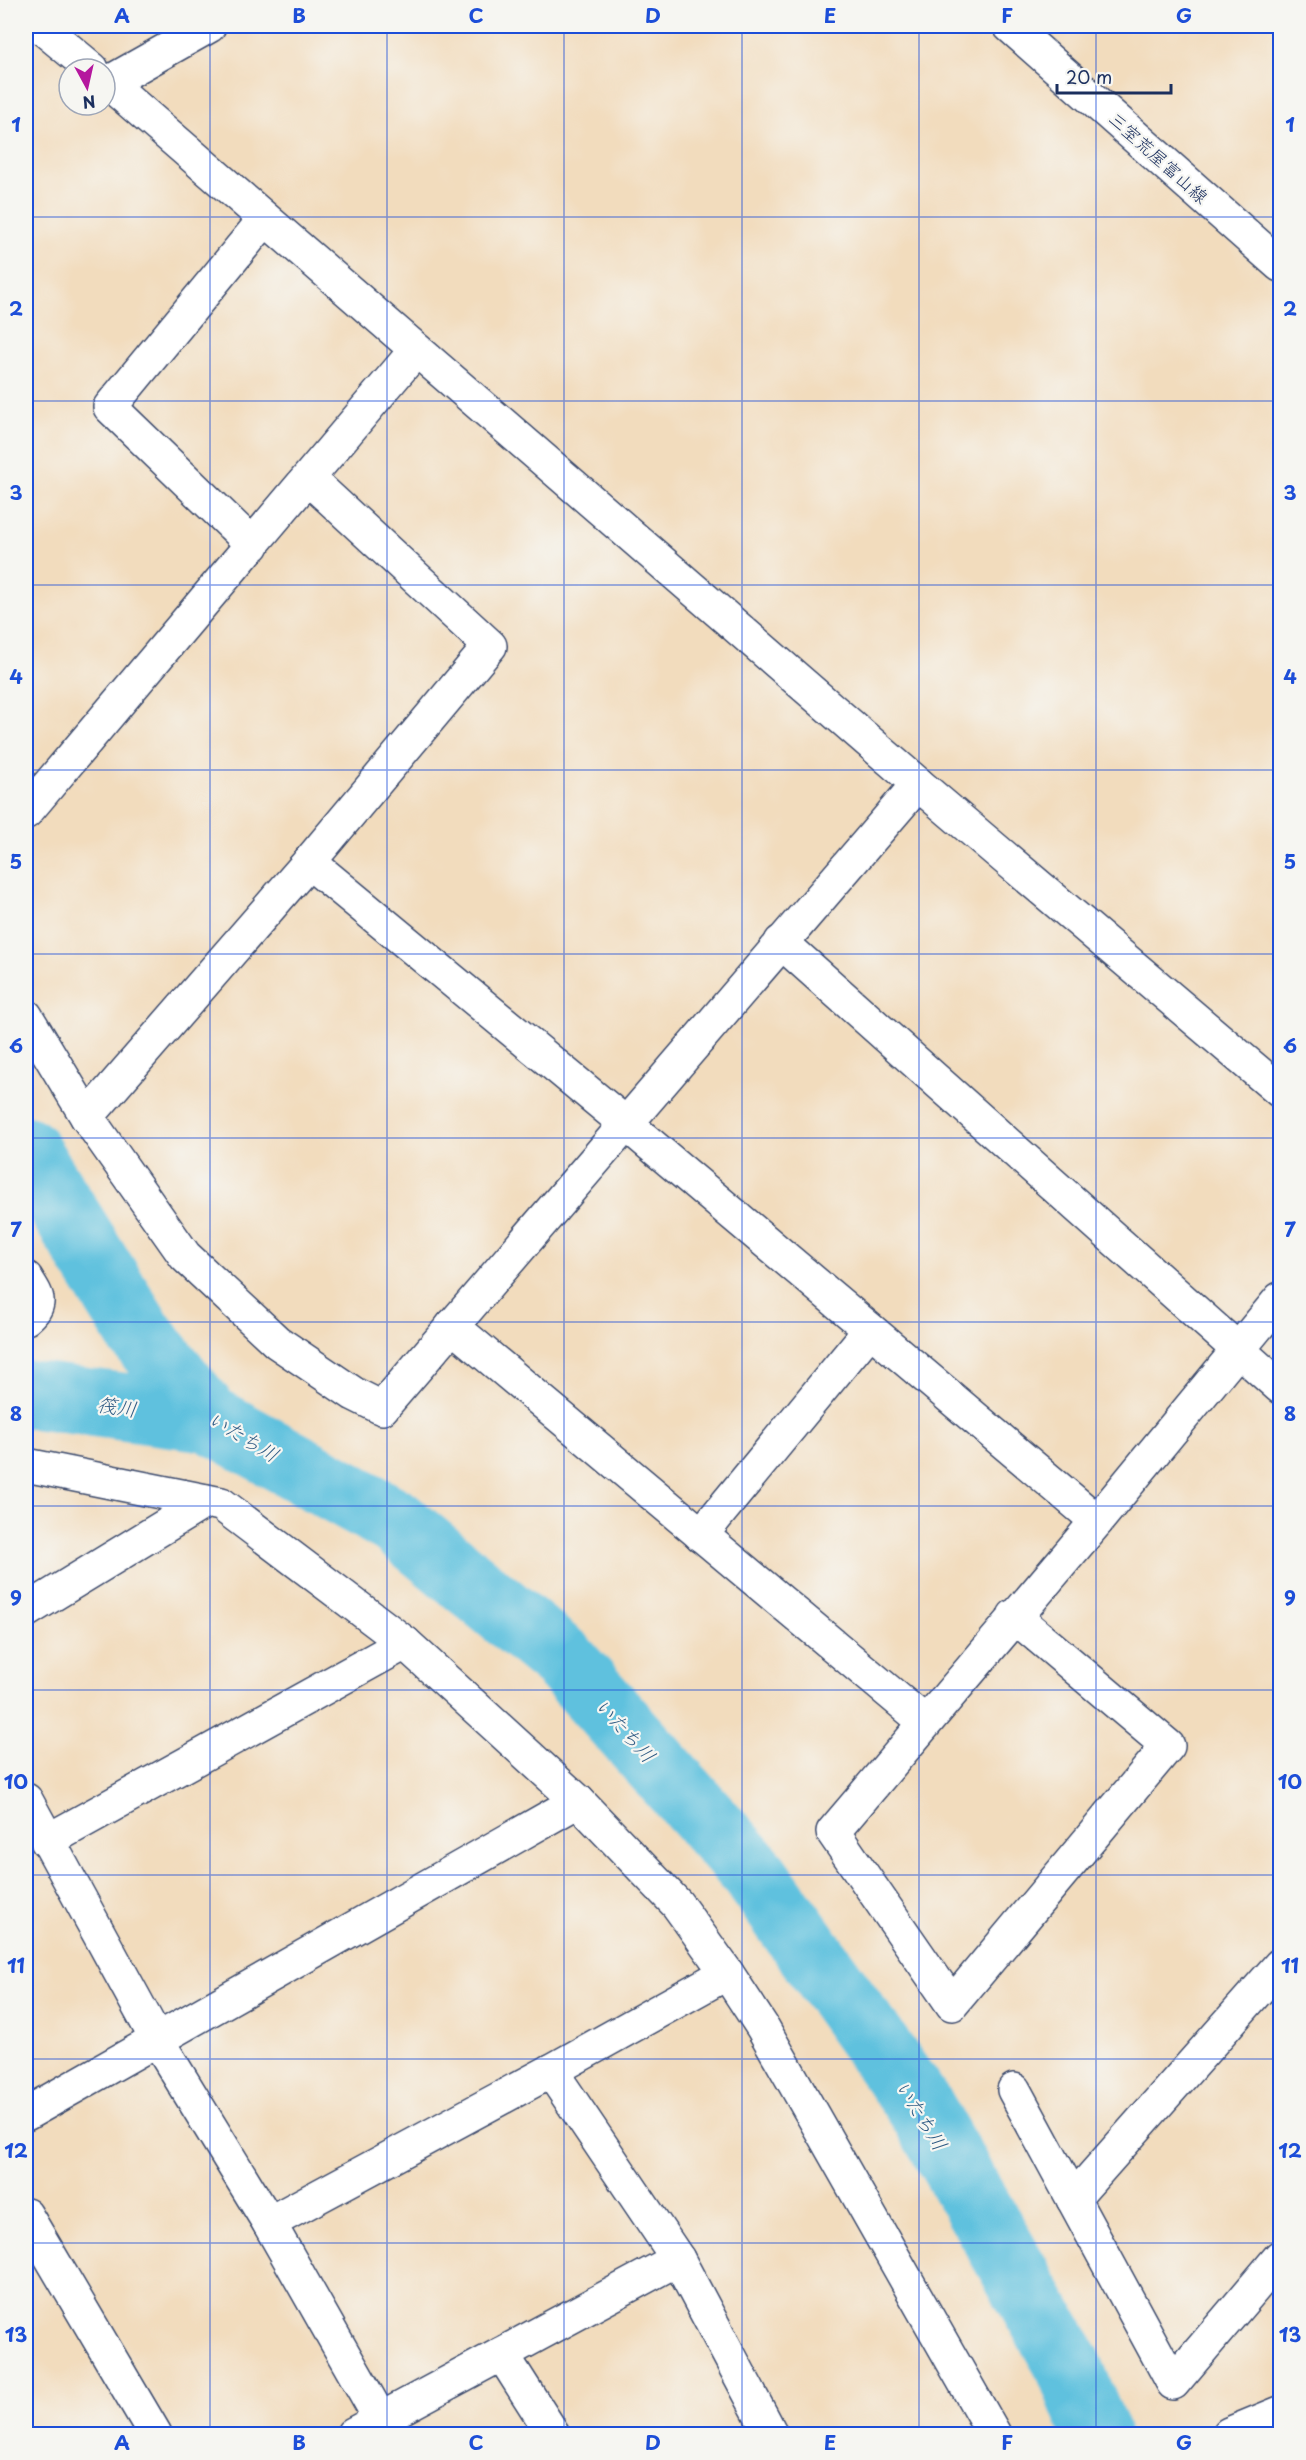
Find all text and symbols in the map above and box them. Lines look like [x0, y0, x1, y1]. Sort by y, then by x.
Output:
text: A [114, 0, 130, 30]
text: B [292, 0, 306, 30]
text: C [468, 0, 484, 30]
text: D [645, 0, 661, 30]
text: E [824, 0, 836, 30]
text: F [1001, 0, 1013, 30]
text: G [1176, 0, 1192, 30]
north arrow [57, 57, 117, 117]
scale bar [1057, 57, 1171, 95]
text: 20 m [1066, 63, 1112, 90]
text: N [81, 90, 97, 116]
street label: 三室荒屋富山線 [1103, 105, 1215, 209]
text: 1 [11, 109, 21, 139]
text: 1 [1285, 109, 1295, 139]
text: 2 [9, 293, 23, 323]
text: 2 [1283, 293, 1297, 323]
text: 3 [9, 477, 23, 507]
text: 3 [1283, 477, 1297, 507]
text: 4 [9, 661, 23, 691]
text: 4 [1283, 661, 1297, 691]
text: 5 [10, 846, 22, 876]
text: 5 [1284, 846, 1296, 876]
text: 6 [9, 1030, 23, 1060]
text: 6 [1283, 1030, 1297, 1060]
text: 7 [10, 1214, 22, 1244]
text: 7 [1284, 1214, 1296, 1244]
water label: 筏川 [95, 1388, 139, 1424]
text: 8 [10, 1398, 22, 1428]
text: 8 [1284, 1398, 1296, 1428]
water label: いたち川 [203, 1403, 285, 1469]
text: 9 [10, 1582, 22, 1612]
text: 9 [1284, 1582, 1296, 1612]
water label: いたち川 [589, 1691, 663, 1769]
text: 10 [4, 1766, 28, 1796]
text: 10 [1278, 1766, 1302, 1796]
text: 11 [7, 1950, 25, 1980]
text: 11 [1281, 1950, 1299, 1980]
water label: いたち川 [889, 2074, 955, 2156]
text: 12 [4, 2135, 28, 2165]
text: 12 [1278, 2135, 1302, 2165]
text: 13 [5, 2319, 27, 2349]
text: 13 [1279, 2319, 1301, 2349]
text: A [114, 2427, 130, 2457]
text: B [292, 2427, 306, 2457]
text: C [468, 2427, 484, 2457]
text: D [645, 2427, 661, 2457]
text: E [824, 2427, 836, 2457]
text: F [1001, 2427, 1013, 2457]
text: G [1176, 2427, 1192, 2457]

